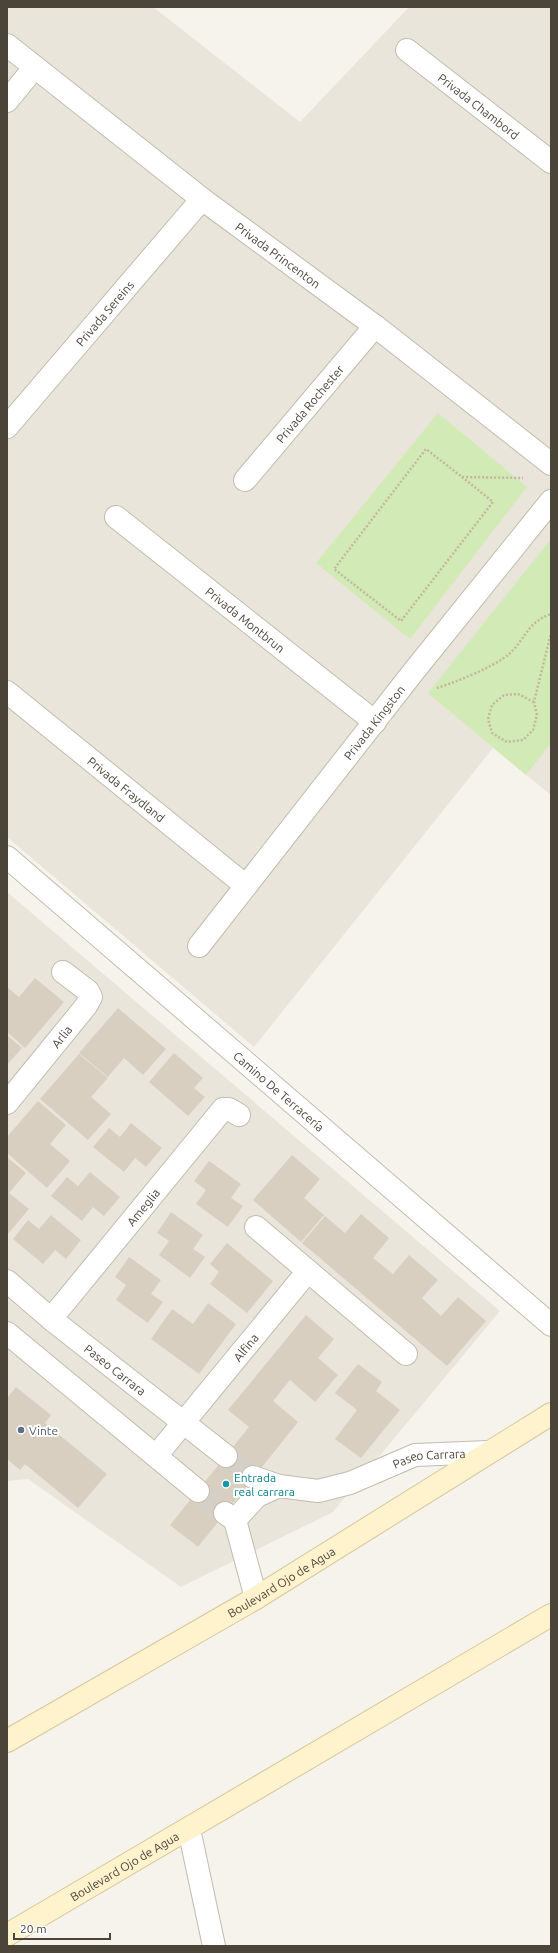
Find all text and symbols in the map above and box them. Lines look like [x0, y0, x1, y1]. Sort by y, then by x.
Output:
street label: Privada Chambord [436, 70, 522, 141]
street label: Privada Princenton [233, 220, 323, 290]
street label: Privada Sereins [73, 278, 136, 348]
street label: Privada Rochester [273, 362, 346, 445]
street label: Privada Montbrun [203, 584, 287, 655]
street label: Privada Kingston [341, 683, 407, 762]
street label: Privada Fraydland [85, 754, 168, 824]
street label: Arlia [48, 1023, 74, 1050]
street label: Camino De Terracería [231, 1049, 327, 1134]
street label: Ameglia [124, 1186, 162, 1228]
street label: Alfina [230, 1331, 261, 1363]
street label: Paseo Carrara [82, 1341, 149, 1398]
place label: Vinte [29, 1424, 58, 1437]
marker: Vinte [16, 1425, 26, 1435]
street label: Paseo Carrara [391, 1446, 466, 1470]
place label: Entrada real carrara [234, 1471, 295, 1498]
marker: Entrada real carrara [221, 1479, 231, 1489]
street label: Boulevard Ojo de Agua [225, 1544, 337, 1620]
street label: Boulevard Ojo de Agua [68, 1829, 181, 1903]
scale bar [14, 1915, 110, 1941]
text: 20 m [20, 1922, 47, 1935]

